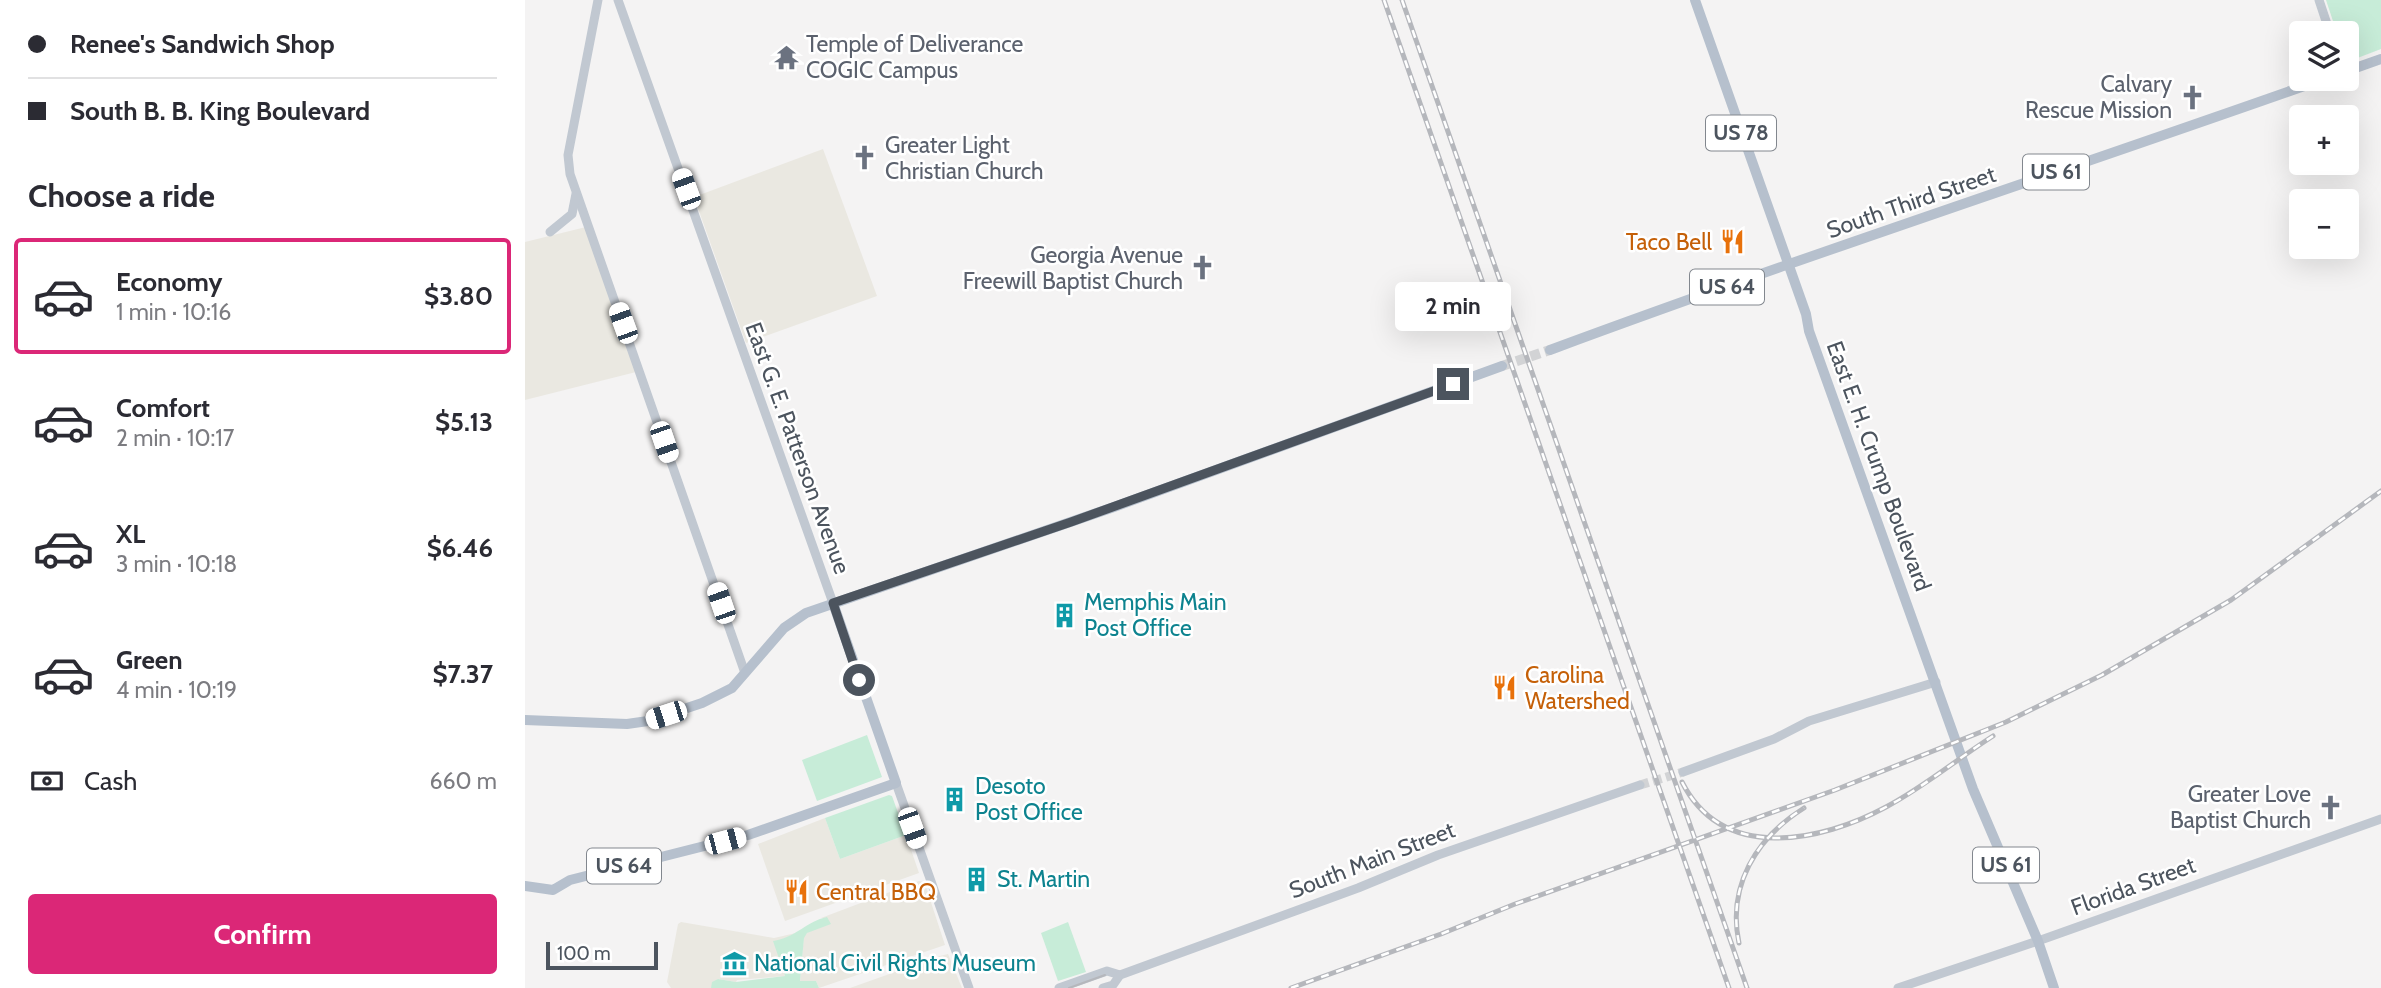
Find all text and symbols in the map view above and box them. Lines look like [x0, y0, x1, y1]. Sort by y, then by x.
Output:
map controls [2289, 21, 2359, 259]
button: layers [2289, 21, 2359, 91]
text: Renee's Sandwich Shop [70, 28, 335, 60]
place label: Temple of Deliverance COGIC Campus [806, 30, 1024, 84]
temple icon: Temple of Deliverance COGIC Campus [772, 43, 800, 71]
place label: Calvary Rescue Mission [2025, 70, 2172, 124]
church icon: Calvary Rescue Mission [2178, 83, 2206, 111]
text: South B. B. King Boulevard [70, 95, 370, 127]
button: + [2289, 105, 2359, 175]
road number: US 78 [1706, 116, 1776, 150]
place label: Greater Light Christian Church [885, 131, 1044, 185]
church icon: Greater Light Christian Church [851, 144, 879, 172]
road number: US 61 [2023, 154, 2089, 190]
street label: South Third Street [1823, 160, 1999, 244]
car [669, 166, 704, 212]
text: Choose a ride [28, 176, 215, 215]
button: − [2289, 189, 2359, 259]
place label: Taco Bell [1626, 228, 1713, 256]
restaurant icon: Taco Bell [1718, 228, 1746, 256]
place label: Georgia Avenue Freewill Baptist Church [963, 241, 1183, 295]
church icon: Georgia Avenue Freewill Baptist Church [1189, 254, 1217, 282]
icon: car [32, 265, 95, 328]
text: Economy [116, 266, 222, 298]
road number: US 64 [1690, 270, 1764, 304]
text: $3.80 [424, 280, 493, 312]
callout: 2 min [1395, 282, 1511, 332]
text: 2 min [1425, 292, 1481, 320]
text: 1 min · 10:16 [116, 298, 231, 326]
car [606, 300, 641, 346]
street label: East G. E. Patterson Avenue [739, 318, 857, 578]
street label: East E. H. Crump Boulevard [1821, 337, 1937, 595]
route end [1437, 368, 1469, 400]
icon: car [32, 391, 95, 454]
text: Comfort [116, 392, 210, 424]
text: $5.13 [435, 406, 493, 438]
car [648, 419, 681, 465]
text: 2 min · 10:17 [116, 424, 234, 452]
icon: car [32, 517, 95, 580]
text: XL [116, 518, 145, 550]
text: $6.46 [427, 532, 493, 564]
text: 3 min · 10:18 [116, 550, 237, 578]
car [705, 580, 738, 626]
place label: Memphis Main Post Office [1084, 588, 1227, 642]
building icon: Memphis Main Post Office [1050, 601, 1078, 629]
icon: car [32, 643, 95, 706]
text: Green [116, 644, 183, 676]
text: $7.37 [433, 658, 493, 690]
place label: Carolina Watershed [1525, 661, 1630, 715]
route start [843, 664, 875, 696]
restaurant icon: Carolina Watershed [1491, 674, 1519, 702]
text: 4 min · 10:19 [116, 676, 237, 704]
car [643, 699, 690, 731]
icon: cash [28, 762, 66, 800]
text: Cash [84, 765, 137, 797]
text: 660 m [429, 767, 497, 795]
place label: Desoto Post Office [975, 772, 1083, 826]
place label: Greater Love Baptist Church [2170, 780, 2311, 834]
building icon: Desoto Post Office [941, 785, 969, 813]
church icon: Greater Love Baptist Church [2317, 793, 2345, 821]
car [895, 805, 930, 851]
street label: South Main Street [1285, 815, 1459, 904]
car [702, 825, 749, 857]
road number: US 64 [587, 848, 661, 884]
road number: US 61 [1973, 848, 2039, 882]
street label: Florida Street [2067, 850, 2199, 921]
building icon: St. Martin [963, 865, 991, 893]
place label: St. Martin [997, 865, 1090, 893]
restaurant icon: Central BBQ [782, 878, 810, 906]
place label: Central BBQ [816, 878, 936, 906]
button: Confirm [28, 894, 497, 974]
scale bar [546, 939, 658, 971]
text: 100 m [557, 942, 611, 965]
museum icon: National Civil Rights Museum [720, 949, 748, 977]
place label: National Civil Rights Museum [754, 949, 1036, 977]

